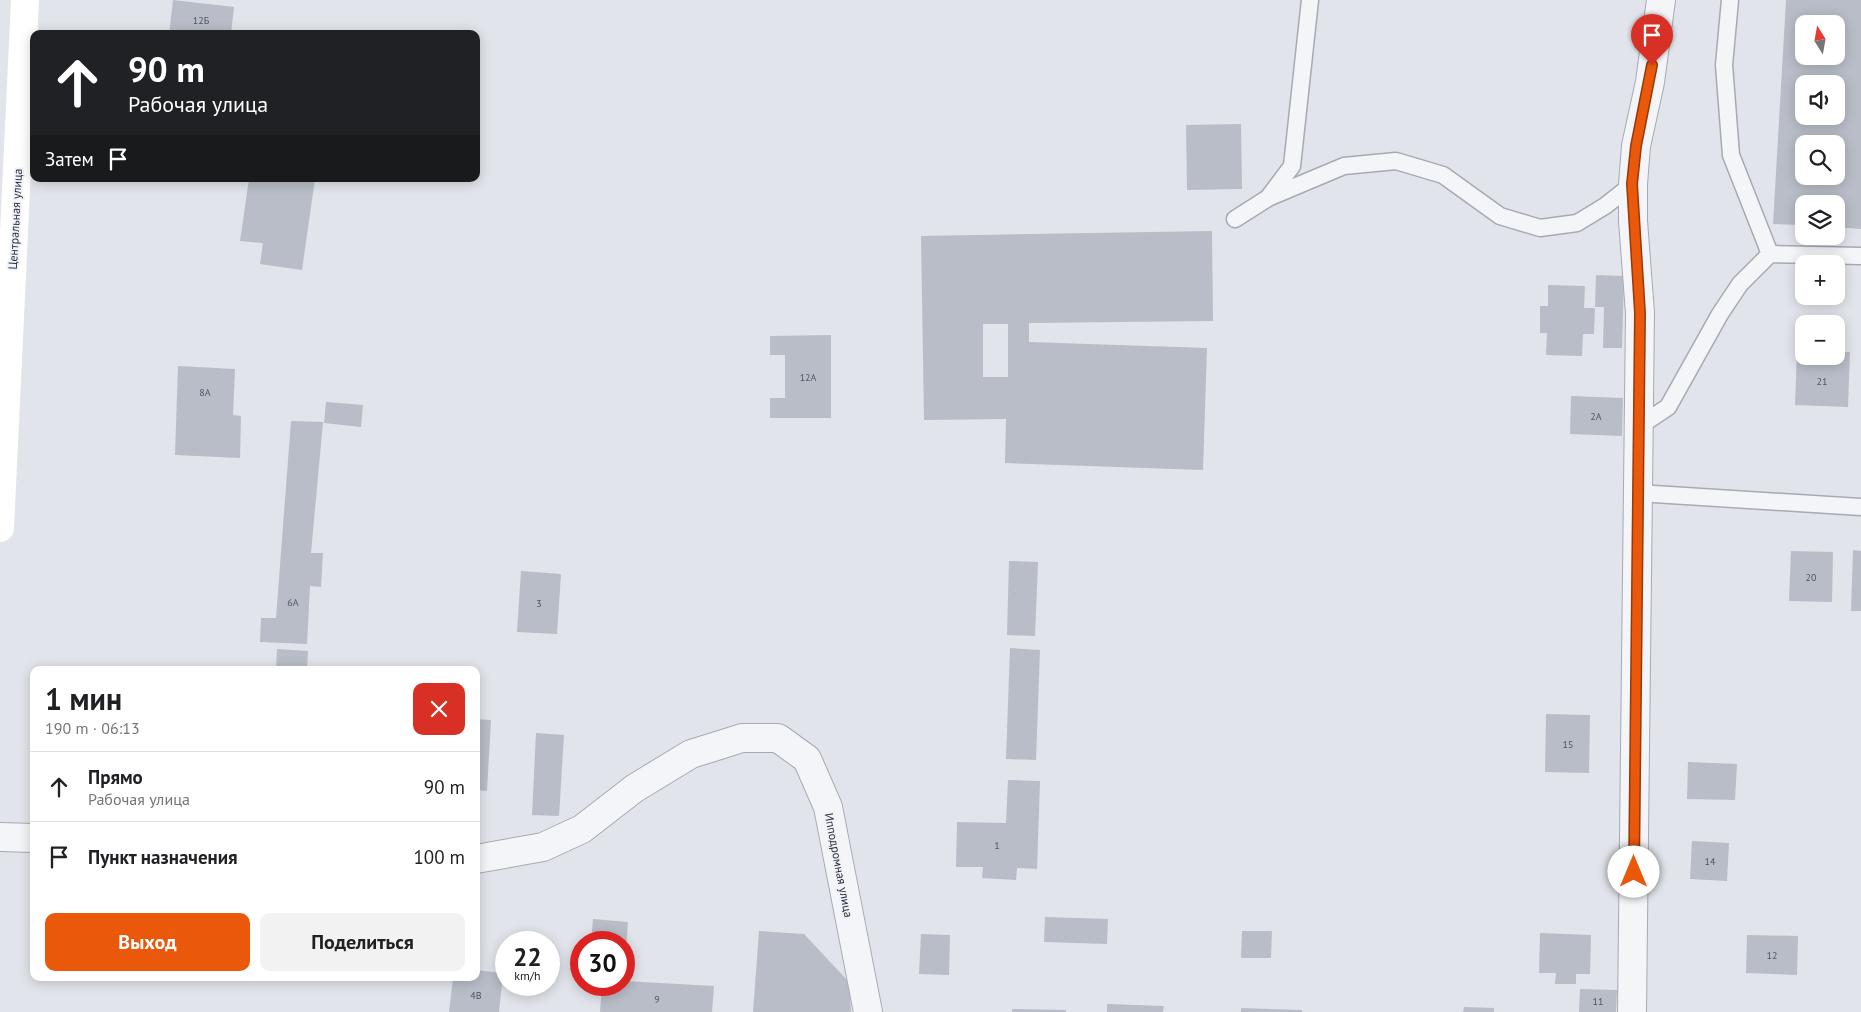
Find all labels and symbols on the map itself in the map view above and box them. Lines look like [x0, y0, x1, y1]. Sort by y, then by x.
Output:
house number: 12Б [193, 14, 210, 27]
pin [1631, 14, 1673, 65]
north arrow [1795, 15, 1845, 65]
street label: Центральная улица [5, 168, 25, 270]
house number: 12А [800, 371, 817, 384]
house number: 21 [1817, 375, 1827, 388]
house number: 8А [199, 386, 211, 399]
house number: 2А [1590, 410, 1602, 423]
house number: 20 [1806, 571, 1817, 584]
house number: 6А [287, 596, 299, 609]
house number: 3 [536, 597, 542, 610]
house number: 15 [1563, 738, 1573, 751]
street label: Ипподромная улица [821, 811, 857, 919]
house number: 1 [994, 839, 1000, 852]
position arrow [1607, 845, 1659, 897]
house number: 14 [1705, 855, 1716, 868]
speed limit sign: 30 [570, 931, 635, 996]
house number: 12 [1767, 949, 1777, 962]
house number: 4В [470, 989, 482, 1002]
house number: 9 [654, 993, 660, 1006]
house number: 11 [1593, 995, 1603, 1008]

